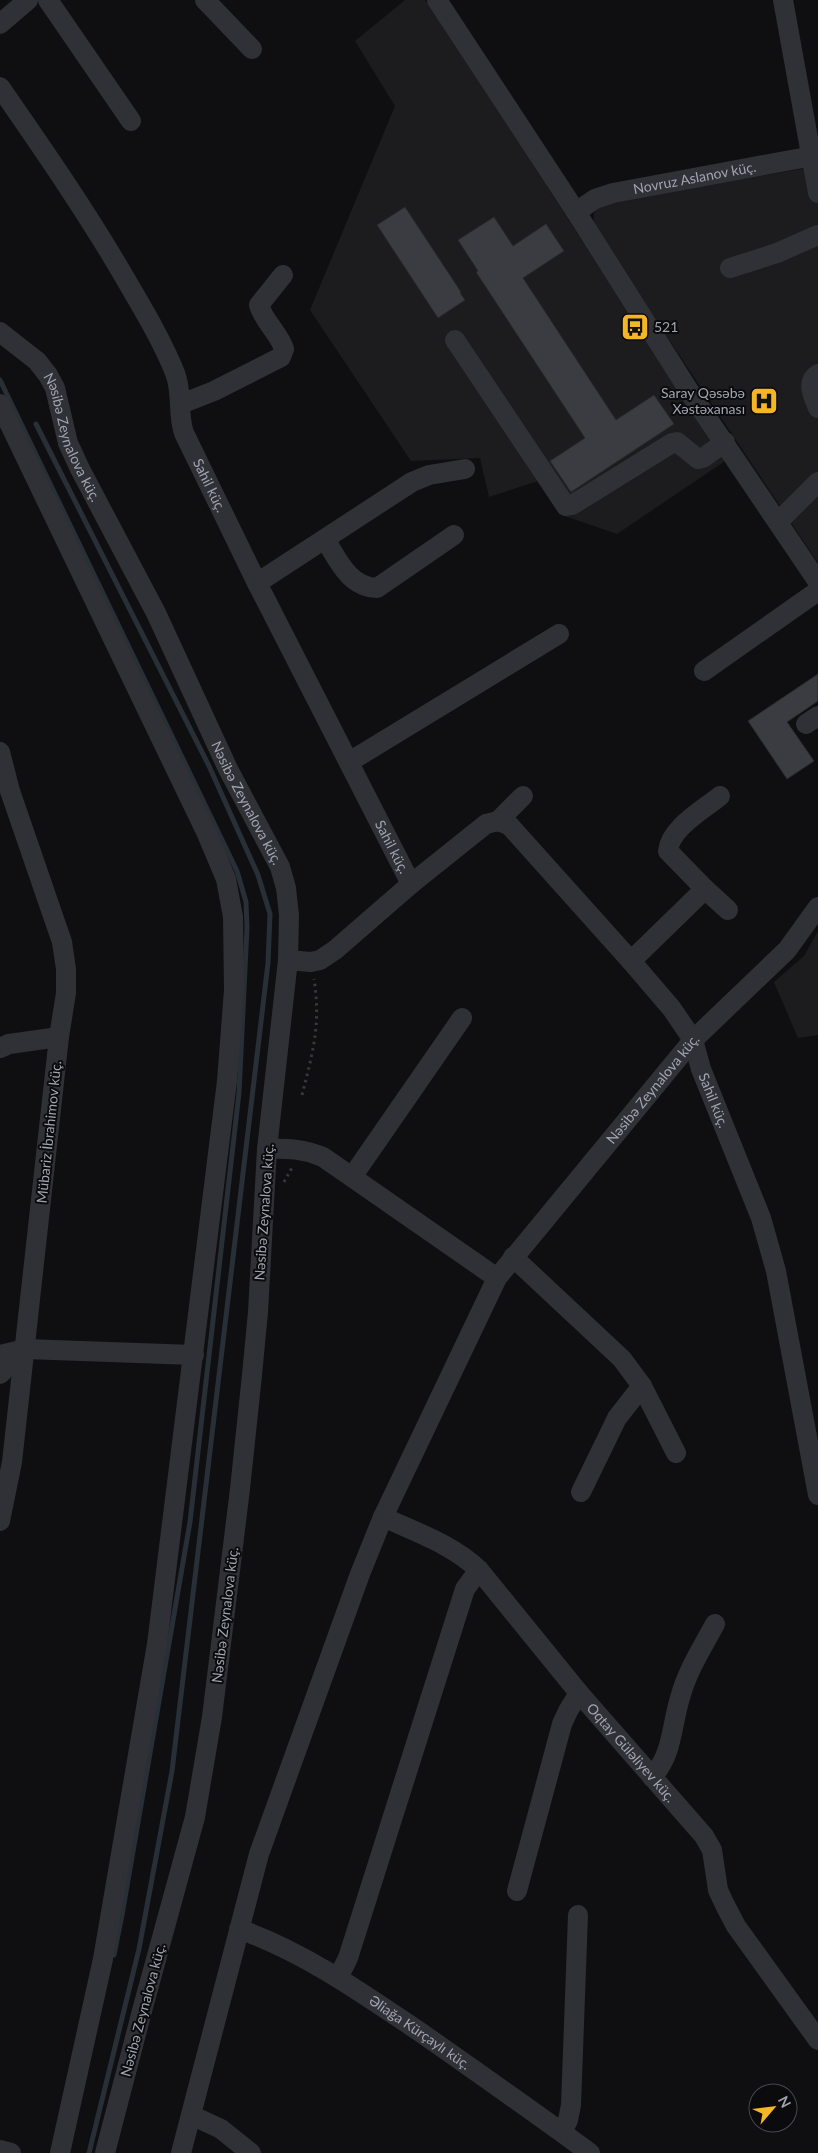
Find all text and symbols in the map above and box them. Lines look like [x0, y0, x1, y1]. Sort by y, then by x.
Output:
street label: Novruz Aslanov küç. [632, 158, 757, 197]
bus stop icon: 521 [620, 312, 650, 342]
place label: 521 [654, 318, 678, 335]
street label: Nəsibə Zeynalova küç. [40, 370, 105, 504]
place label: Saray Qəsəbə Xəstəxanası [661, 384, 745, 417]
hospital icon: Saray Qəsəbə Xəstəxanası [749, 386, 779, 416]
street label: Sahil küç. [190, 456, 230, 515]
street label: Nəsibə Zeynalova küç. [208, 738, 286, 867]
street label: Sahil küç. [372, 817, 413, 876]
street label: Nəsibə Zeynalova küç. [602, 1030, 702, 1147]
street label: Mübariz İbrahimov küç. [33, 1060, 64, 1204]
street label: Sahil küç. [695, 1070, 733, 1130]
street label: Nəsibə Zeynalova küç. [250, 1143, 277, 1281]
street label: Nəsibə Zeynalova küç. [208, 1546, 241, 1684]
street label: Oqtay Güləliyev küç. [584, 1699, 679, 1805]
street label: Nəsibə Zeynalova küç. [117, 1942, 168, 2078]
street label: Əliağa Kürçaylı küç. [366, 1991, 474, 2073]
north arrow [748, 2083, 798, 2133]
text: N [775, 2093, 795, 2110]

